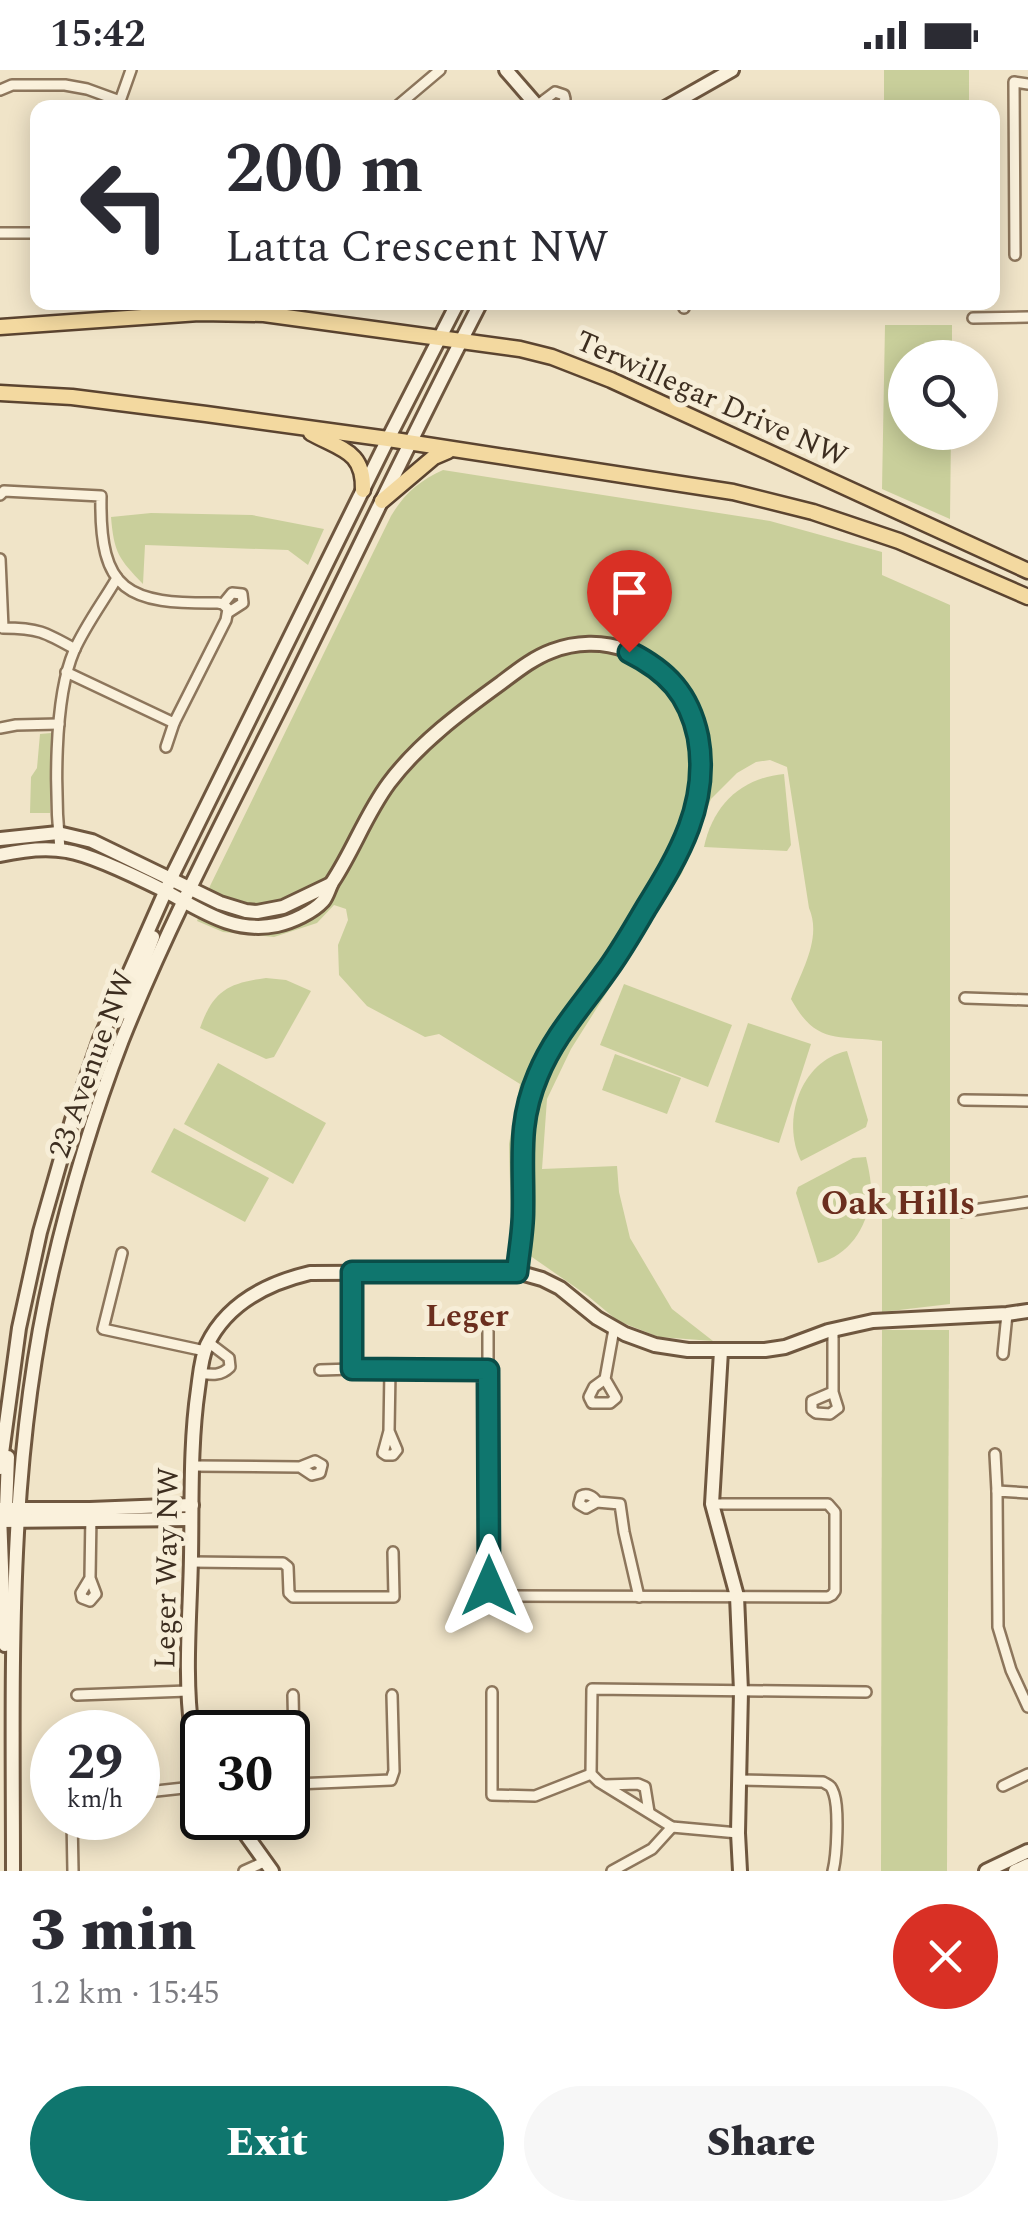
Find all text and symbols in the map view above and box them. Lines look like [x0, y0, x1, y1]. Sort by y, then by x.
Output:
text: 15:42 [50, 6, 145, 64]
text: 200 m [225, 117, 423, 223]
icon: left [60, 140, 190, 270]
text: Latta Crescent NW [225, 213, 609, 282]
street label: Terwillegar Drive NW [568, 318, 855, 480]
map controls [888, 340, 998, 450]
button: search [888, 340, 998, 450]
pin [587, 550, 672, 653]
icon: arrive [602, 565, 657, 620]
street label: 23 Avenue NW [37, 964, 147, 1165]
district label: Oak Hills [821, 1177, 975, 1230]
district label: Leger [425, 1292, 509, 1341]
street label: Leger Way NW [142, 1467, 192, 1669]
position arrow [437, 1534, 541, 1638]
speed limit sign: 30 [180, 1710, 310, 1840]
text: 29 [67, 1725, 123, 1801]
text: km/h [67, 1781, 123, 1819]
text: 3 min [30, 1885, 196, 1977]
button: close [893, 1904, 998, 2009]
text: 1.2 km · 15:45 [30, 1969, 219, 2018]
button: Exit [30, 2086, 504, 2201]
button: Share [524, 2086, 998, 2201]

